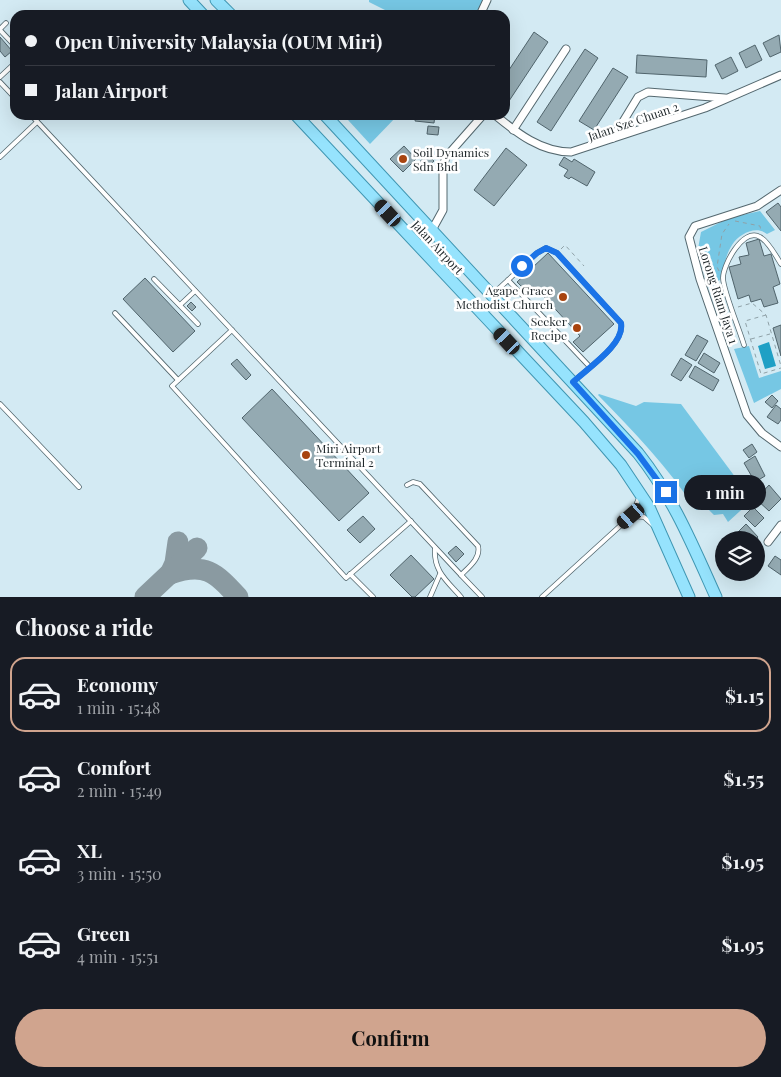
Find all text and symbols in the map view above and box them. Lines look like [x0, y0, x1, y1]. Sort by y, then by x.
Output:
text: Open University Malaysia (OUM Miri) [55, 28, 382, 54]
text: Jalan Airport [55, 77, 168, 103]
street label: Jalan Sze Chuan 2 [585, 98, 681, 144]
place label: Soil Dynamics Sdn Bhd [413, 144, 489, 174]
marker: Soil Dynamics Sdn Bhd [397, 153, 409, 165]
car [372, 197, 403, 229]
street label: Jalan Airport [408, 216, 468, 278]
street label: Lorong Riam Jaya 1 [696, 244, 742, 346]
route start [511, 255, 533, 277]
place label: Agape Grace Methodist Church [456, 282, 553, 312]
marker: Agape Grace Methodist Church [557, 291, 569, 303]
place label: Seeker Recipe [531, 313, 568, 343]
marker: Seeker Recipe [571, 322, 583, 334]
car [491, 325, 522, 357]
place label: Miri Airport Terminal 2 [316, 440, 382, 470]
marker: Miri Airport Terminal 2 [300, 449, 312, 461]
callout: 1 min [684, 474, 766, 510]
route end [655, 481, 677, 503]
text: 1 min [705, 482, 745, 503]
car [614, 500, 647, 532]
map controls [715, 531, 765, 581]
button: layers [715, 531, 765, 581]
text: Choose a ride [15, 612, 153, 642]
text: Economy [77, 671, 158, 697]
icon: car [17, 672, 62, 717]
text: $1.15 [725, 682, 764, 708]
text: 1 min · 15:48 [77, 697, 160, 718]
text: Comfort [77, 754, 151, 780]
icon: car [17, 755, 62, 800]
text: $1.55 [724, 765, 764, 791]
text: 2 min · 15:49 [77, 780, 162, 801]
text: XL [77, 837, 102, 863]
icon: car [17, 838, 62, 883]
text: $1.95 [722, 848, 764, 874]
text: 3 min · 15:50 [77, 863, 162, 884]
text: Green [77, 920, 130, 946]
icon: car [17, 921, 62, 966]
text: $1.95 [722, 931, 764, 957]
text: 4 min · 15:51 [77, 946, 159, 967]
button: Confirm [15, 1009, 766, 1067]

